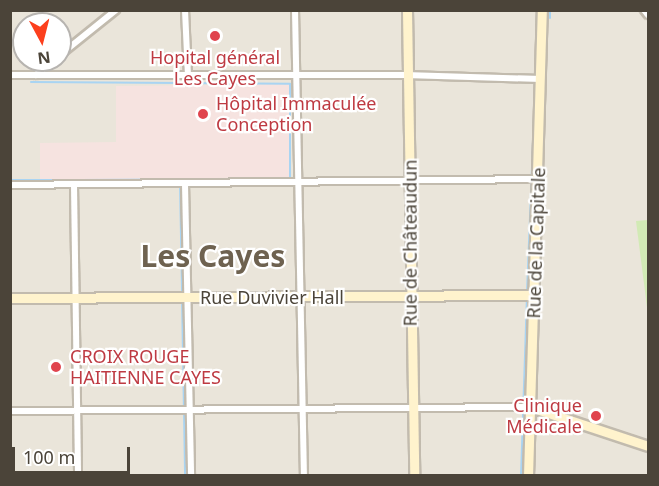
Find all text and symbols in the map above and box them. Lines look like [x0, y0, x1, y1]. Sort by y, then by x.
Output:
north arrow [12, 12, 72, 72]
marker: Hopital général Les Cayes [206, 27, 224, 45]
text: N [36, 46, 52, 70]
place label: Hopital général Les Cayes [150, 47, 280, 90]
place label: Hôpital Immaculée Conception [216, 93, 376, 136]
marker: Hôpital Immaculée Conception [194, 105, 212, 123]
street label: Rue de Châteaudun [399, 160, 421, 326]
street label: Rue de la Capitale [523, 167, 549, 319]
district label: Les Cayes [141, 238, 285, 274]
street label: Rue Duvivier Hall [200, 286, 344, 308]
place label: CROIX ROUGE HAITIENNE CAYES [70, 346, 221, 388]
marker: CROIX ROUGE HAITIENNE CAYES [47, 358, 65, 376]
place label: Clinique Médicale [506, 395, 582, 438]
marker: Clinique Médicale [587, 407, 605, 425]
scale bar [15, 435, 134, 473]
text: 100 m [23, 445, 75, 469]

